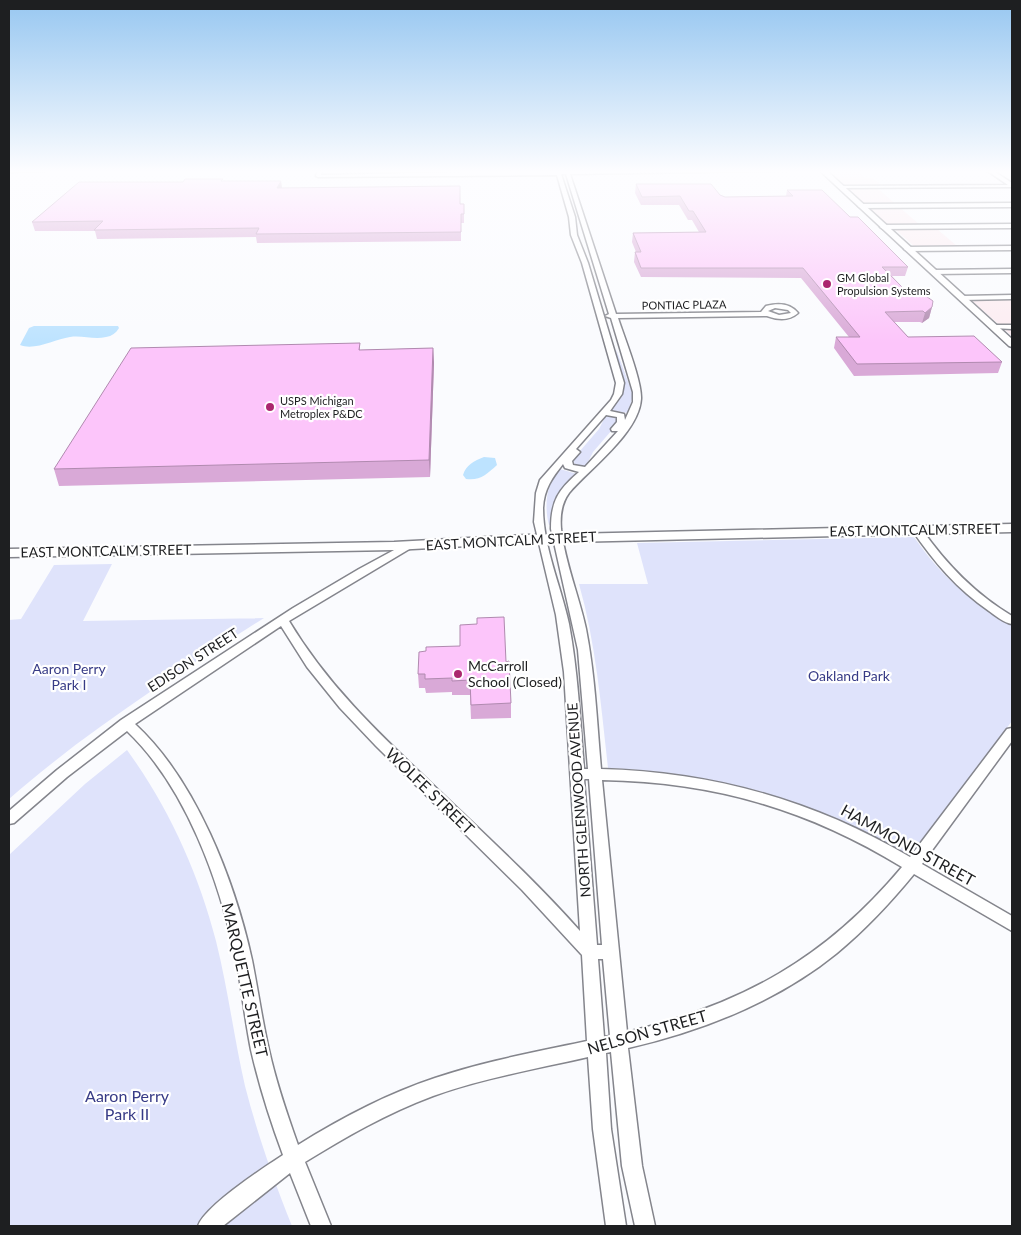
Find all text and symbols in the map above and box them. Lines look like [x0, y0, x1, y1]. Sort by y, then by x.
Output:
place label: GM Global Propulsion Systems [837, 271, 931, 297]
marker: GM Global Propulsion Systems [821, 278, 833, 290]
street label: PONTIAC PLAZA [642, 297, 727, 312]
place label: USPS Michigan Metroplex P&DC [280, 394, 363, 420]
marker: USPS Michigan Metroplex P&DC [264, 401, 276, 413]
street label: EAST MONTCALM STREET [829, 519, 1001, 539]
street label: EAST MONTCALM STREET [425, 528, 598, 553]
street label: EAST MONTCALM STREET [20, 540, 192, 560]
street label: EDISON STREET [144, 624, 242, 695]
place label: McCarroll School (Closed) [468, 657, 562, 690]
park label: Aaron Perry Park I [32, 660, 106, 693]
park label: Oakland Park [808, 667, 891, 684]
marker: McCarroll School (Closed) [452, 668, 464, 680]
street label: NORTH GLENWOOD AVENUE [563, 702, 594, 898]
street label: WOLFE STREET [382, 744, 479, 838]
street label: HAMMOND STREET [838, 800, 979, 890]
street label: MARQUETTE STREET [218, 901, 273, 1059]
street label: NELSON STREET [585, 1005, 709, 1058]
park label: Aaron Perry Park II [85, 1086, 170, 1123]

